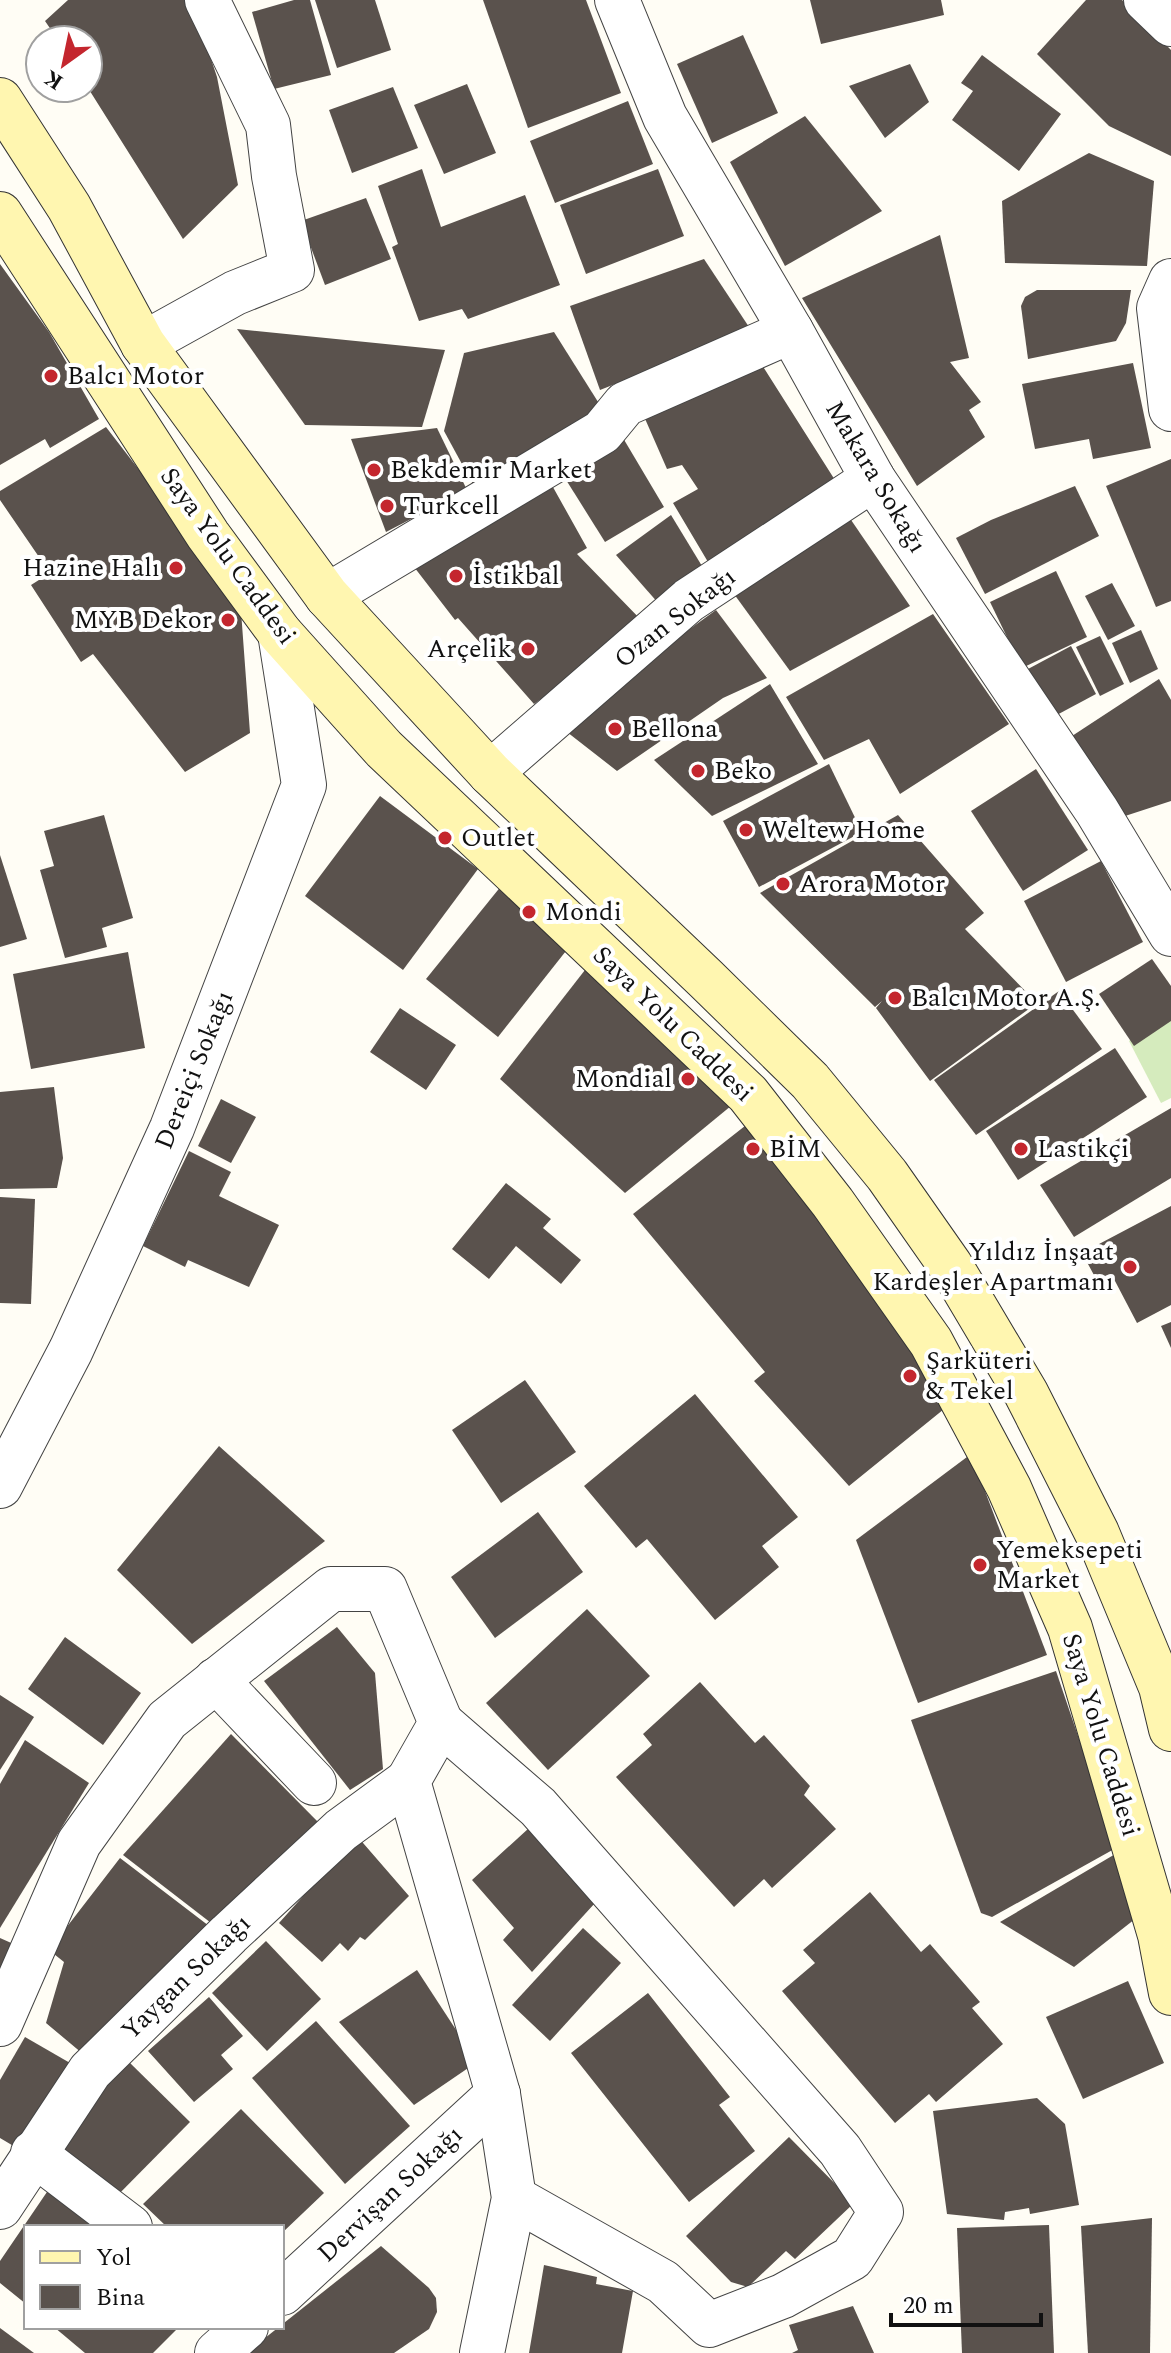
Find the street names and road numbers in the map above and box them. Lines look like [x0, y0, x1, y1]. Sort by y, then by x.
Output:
street label: Makara Sokağı [815, 393, 937, 561]
street label: Saya Yolu Caddesi [150, 459, 306, 653]
street label: Ozan Sokağı [605, 558, 745, 678]
street label: Saya Yolu Caddesi [583, 936, 763, 1112]
street label: Dereiçi Sokağı [144, 984, 244, 1156]
street label: Saya Yolu Caddesi [1051, 1628, 1151, 1842]
street label: Yaygan Sokağı [112, 1904, 260, 2050]
street label: Dervişan Sokağı [308, 2116, 472, 2272]

